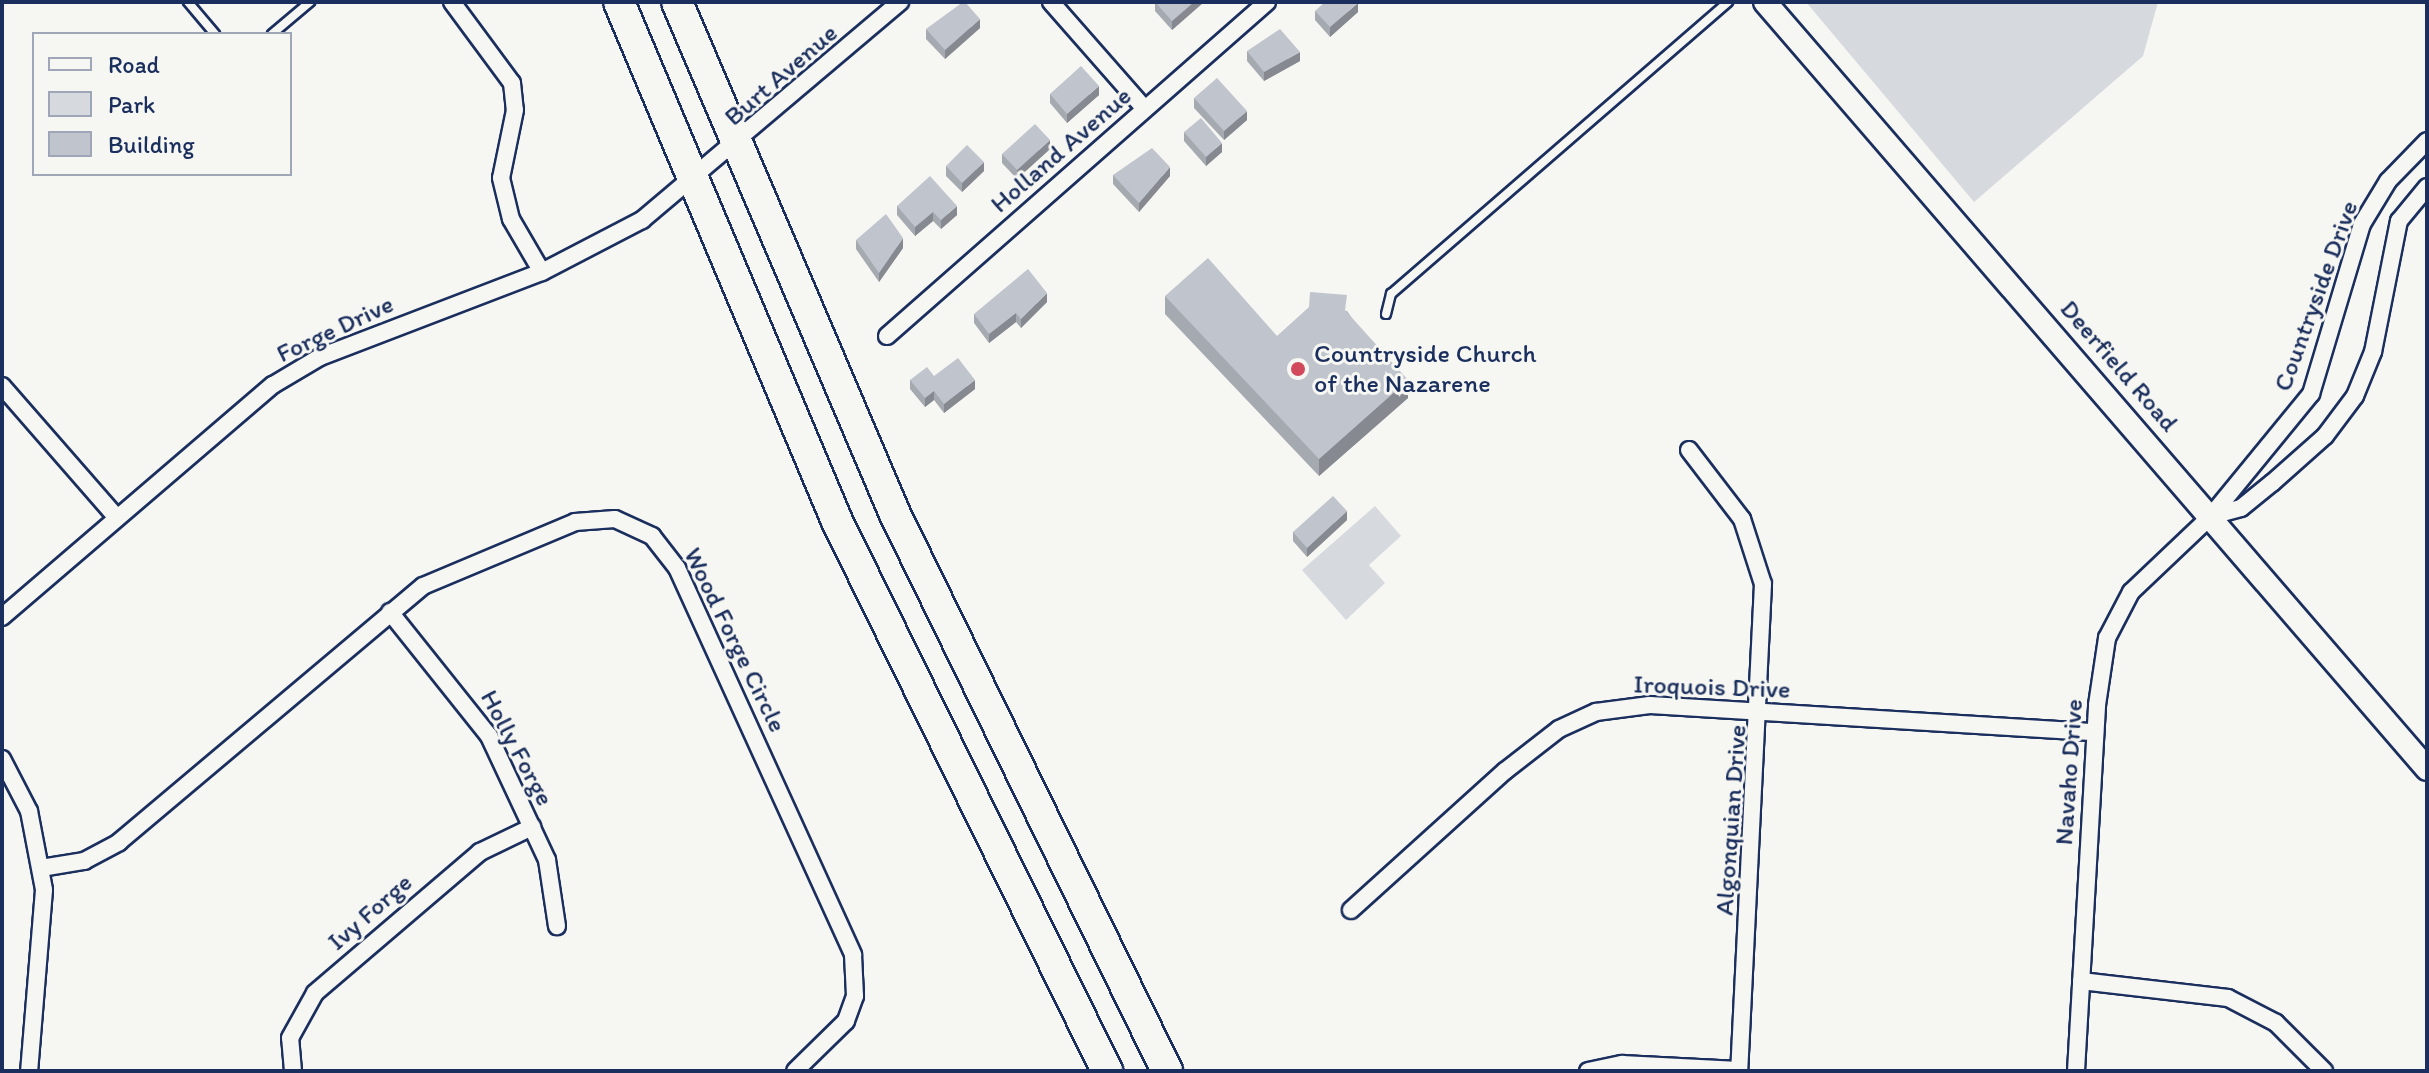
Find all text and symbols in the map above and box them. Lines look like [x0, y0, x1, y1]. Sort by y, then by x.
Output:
street label: Burt Avenue [719, 18, 843, 132]
legend [32, 32, 292, 176]
text: Road [108, 50, 160, 79]
street label: Holland Avenue [985, 81, 1137, 219]
text: Park [108, 90, 155, 119]
text: Building [108, 130, 195, 159]
street label: Countryside Drive [2267, 197, 2365, 395]
street label: Forge Drive [271, 288, 399, 370]
street label: Deerfield Road [2053, 294, 2185, 438]
place label: Countryside Church of the Nazarene [1314, 338, 1537, 400]
marker: Countryside Church of the Nazarene [1289, 360, 1307, 378]
street label: Wood Forge Circle [677, 543, 793, 737]
street label: Iroquois Drive [1633, 669, 1791, 705]
street label: Holly Forge [474, 685, 560, 811]
street label: Navaho Drive [2048, 698, 2090, 846]
street label: Algonquian Drive [1709, 724, 1753, 916]
street label: Ivy Forge [321, 867, 419, 957]

